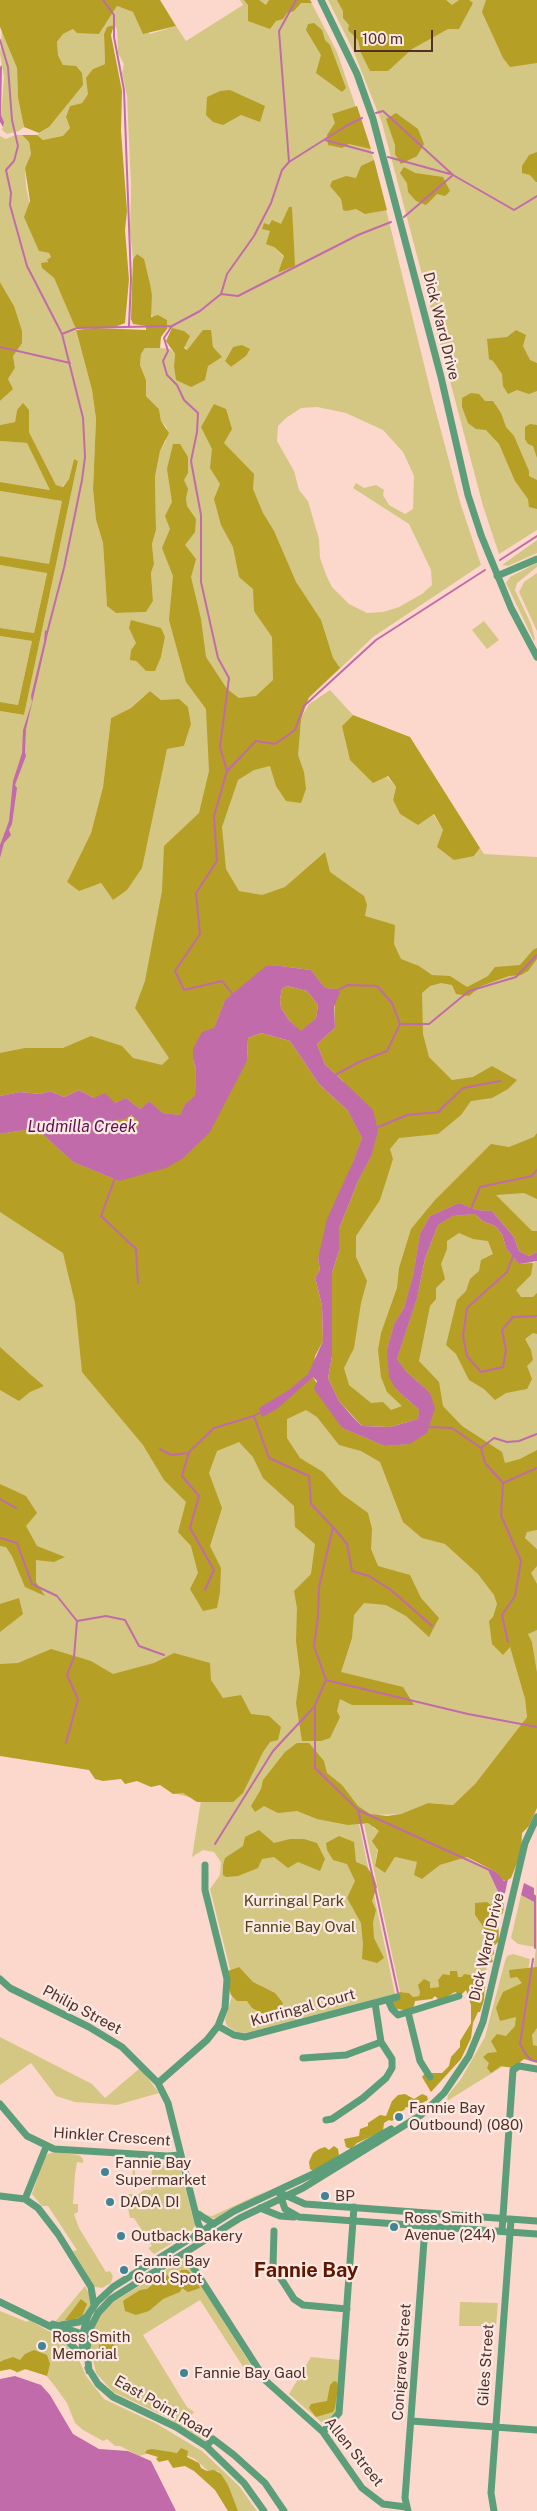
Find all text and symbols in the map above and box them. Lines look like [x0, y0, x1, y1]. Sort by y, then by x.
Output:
scale bar [357, 20, 436, 52]
text: 100 m [362, 30, 403, 47]
street label: Dick Ward Drive [419, 270, 463, 382]
water label: Ludmilla Creek [28, 1117, 136, 1137]
street label: Dick Ward Drive [466, 1891, 508, 2003]
park label: Kurringal Park [244, 1892, 344, 1910]
park label: Fannie Bay Oval [244, 1918, 356, 1936]
street label: Philip Street [40, 1982, 124, 2038]
street label: Kurringal Court [249, 1985, 357, 2031]
place label: Fannie Bay Outbound) (080) [409, 2099, 524, 2134]
marker: Fannie Bay Outbound) (080) [393, 2111, 405, 2123]
street label: Hinkler Crescent [53, 2124, 171, 2150]
place label: Fannie Bay Supermarket [115, 2154, 206, 2189]
marker: Fannie Bay Supermarket [99, 2166, 111, 2178]
place label: BP [335, 2187, 355, 2205]
marker: BP [319, 2190, 331, 2202]
place label: DADA DI [120, 2193, 180, 2211]
marker: DADA DI [104, 2196, 116, 2208]
place label: Ross Smith Avenue (244) [404, 2209, 496, 2244]
marker: Ross Smith Avenue (244) [388, 2221, 400, 2233]
place label: Outback Bakery [131, 2227, 243, 2245]
marker: Outback Bakery [115, 2230, 127, 2242]
place label: Fannie Bay Cool Spot [134, 2252, 210, 2287]
district label: Fannie Bay [254, 2259, 358, 2283]
marker: Fannie Bay Cool Spot [118, 2264, 130, 2276]
street label: Conigrave Street [389, 2303, 415, 2421]
street label: Giles Street [474, 2323, 498, 2407]
place label: Ross Smith Memorial [52, 2328, 130, 2363]
marker: Ross Smith Memorial [36, 2340, 48, 2352]
place label: Fannie Bay Gaol [194, 2364, 306, 2382]
marker: Fannie Bay Gaol [178, 2367, 190, 2379]
street label: East Point Road [111, 2372, 215, 2442]
street label: Allen Street [321, 2414, 387, 2490]

